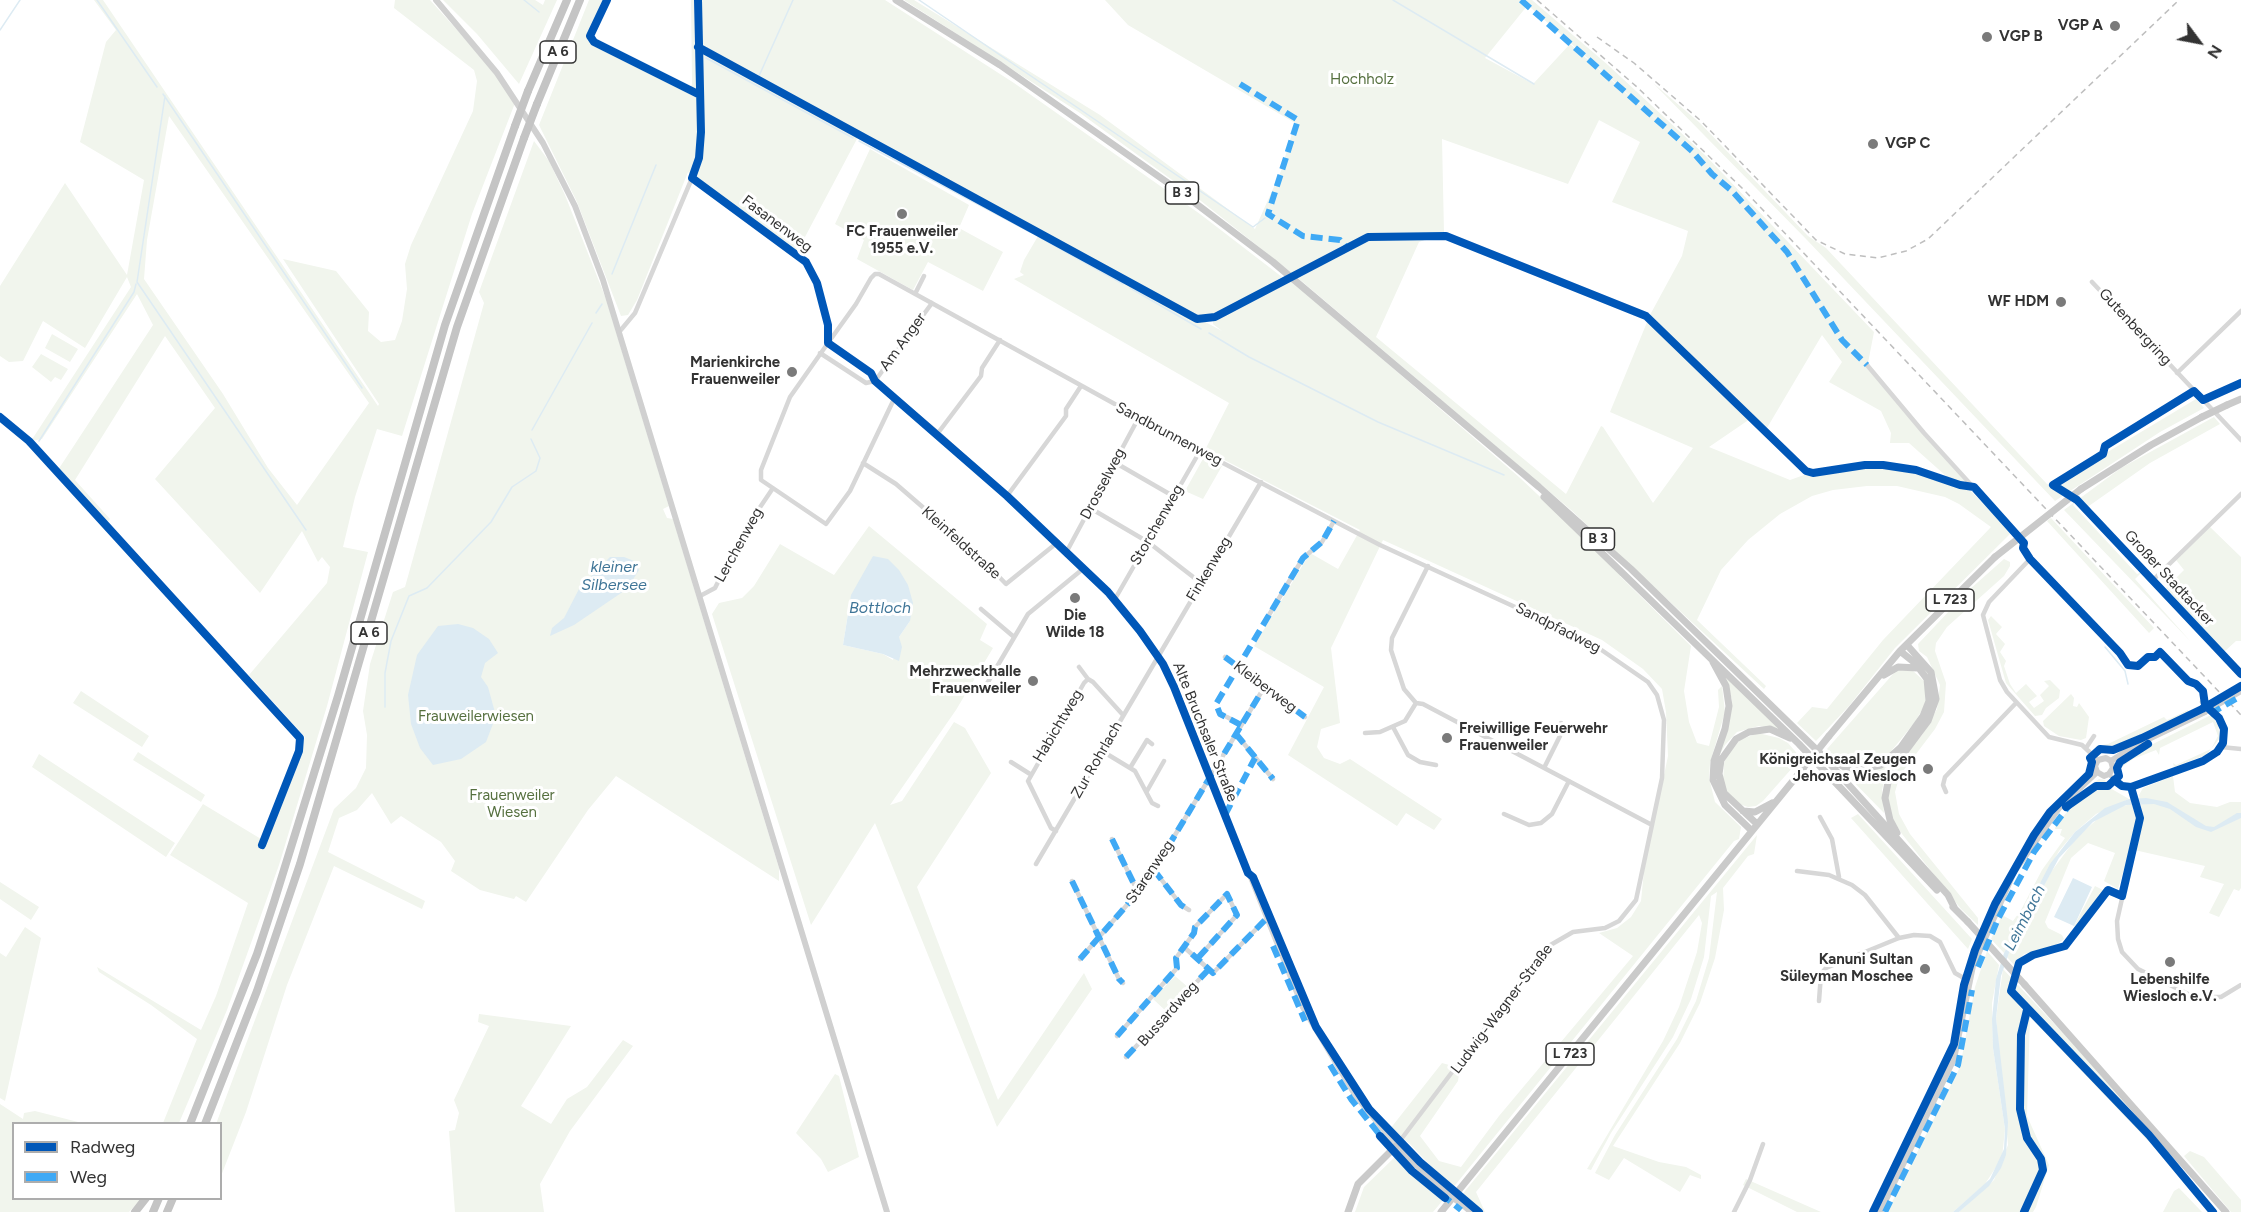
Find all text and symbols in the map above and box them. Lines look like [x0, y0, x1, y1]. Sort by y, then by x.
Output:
north arrow [2169, 12, 2229, 72]
place label: VGP A [2058, 17, 2103, 35]
marker: VGP A [2108, 19, 2122, 33]
place label: VGP B [1999, 28, 2043, 46]
marker: VGP B [1980, 30, 1994, 44]
road number: A 6 [540, 41, 576, 63]
text: N [2203, 42, 2226, 62]
park label: Hochholz [1330, 71, 1394, 89]
place label: VGP C [1885, 135, 1930, 153]
marker: VGP C [1866, 137, 1880, 151]
road number: B 3 [1166, 182, 1198, 204]
street label: Fasanenweg [738, 192, 816, 256]
marker: FC Frauenweiler 1955 e.V. [895, 207, 909, 221]
place label: FC Frauenweiler 1955 e.V. [846, 223, 958, 258]
street label: Gutenbergring [2095, 285, 2175, 369]
place label: WF HDM [1988, 293, 2049, 311]
marker: WF HDM [2054, 295, 2068, 309]
street label: Am Anger [876, 310, 930, 374]
place label: Marienkirche Frauenweiler [690, 354, 780, 389]
marker: Marienkirche Frauenweiler [785, 365, 799, 379]
street label: Sandbrunnenweg [1113, 398, 1225, 470]
street label: Drosselweg [1077, 445, 1129, 523]
street label: Storchenweg [1127, 481, 1187, 569]
street label: Kleinfeldstraße [918, 503, 1004, 583]
street label: Lerchenweg [711, 505, 767, 585]
street label: Großer Stadtacker [2120, 527, 2218, 629]
road number: B 3 [1582, 528, 1614, 550]
street label: Finkenweg [1183, 533, 1235, 605]
water label: kleiner Silbersee [581, 557, 647, 595]
road number: L 723 [1926, 589, 1974, 611]
marker: Die Wilde 18 [1068, 591, 1082, 605]
water label: Bottloch [849, 598, 911, 618]
street label: Sandpfadweg [1512, 599, 1604, 657]
place label: Die Wilde 18 [1046, 607, 1104, 642]
road number: A 6 [351, 622, 387, 644]
street label: Kleiberweg [1230, 657, 1300, 717]
street label: Alte Bruchsaler Straße [1169, 659, 1241, 805]
place label: Mehrzweckhalle Frauenweiler [909, 663, 1021, 698]
marker: Mehrzweckhalle Frauenweiler [1026, 674, 1040, 688]
street label: Habichtweg [1029, 686, 1087, 766]
park label: Frauweilerwiesen [418, 708, 534, 726]
street label: Zur Rohrlach [1068, 718, 1126, 802]
place label: Freiwillige Feuerwehr Frauenweiler [1459, 720, 1608, 755]
marker: Freiwillige Feuerwehr Frauenweiler [1440, 731, 1454, 745]
place label: Königreichsaal Zeugen Jehovas Wiesloch [1759, 751, 1916, 786]
marker: Königreichsaal Zeugen Jehovas Wiesloch [1921, 762, 1935, 776]
park label: Frauenweiler Wiesen [469, 787, 555, 822]
street label: Starenweg [1122, 837, 1178, 907]
water label: Leimbach [2000, 882, 2050, 954]
street label: Ludwig-Wagner-Straße [1447, 941, 1557, 1077]
place label: Kanuni Sultan Süleyman Moschee [1780, 951, 1913, 986]
marker: Lebenshilfe Wiesloch e.V. [2163, 955, 2177, 969]
marker: Kanuni Sultan Süleyman Moschee [1918, 962, 1932, 976]
place label: Lebenshilfe Wiesloch e.V. [2123, 971, 2217, 1006]
street label: Bussardweg [1134, 978, 1202, 1050]
road number: L 723 [1546, 1043, 1594, 1065]
legend [12, 1122, 222, 1200]
text: Radweg [70, 1136, 135, 1158]
text: Weg [70, 1166, 107, 1188]

